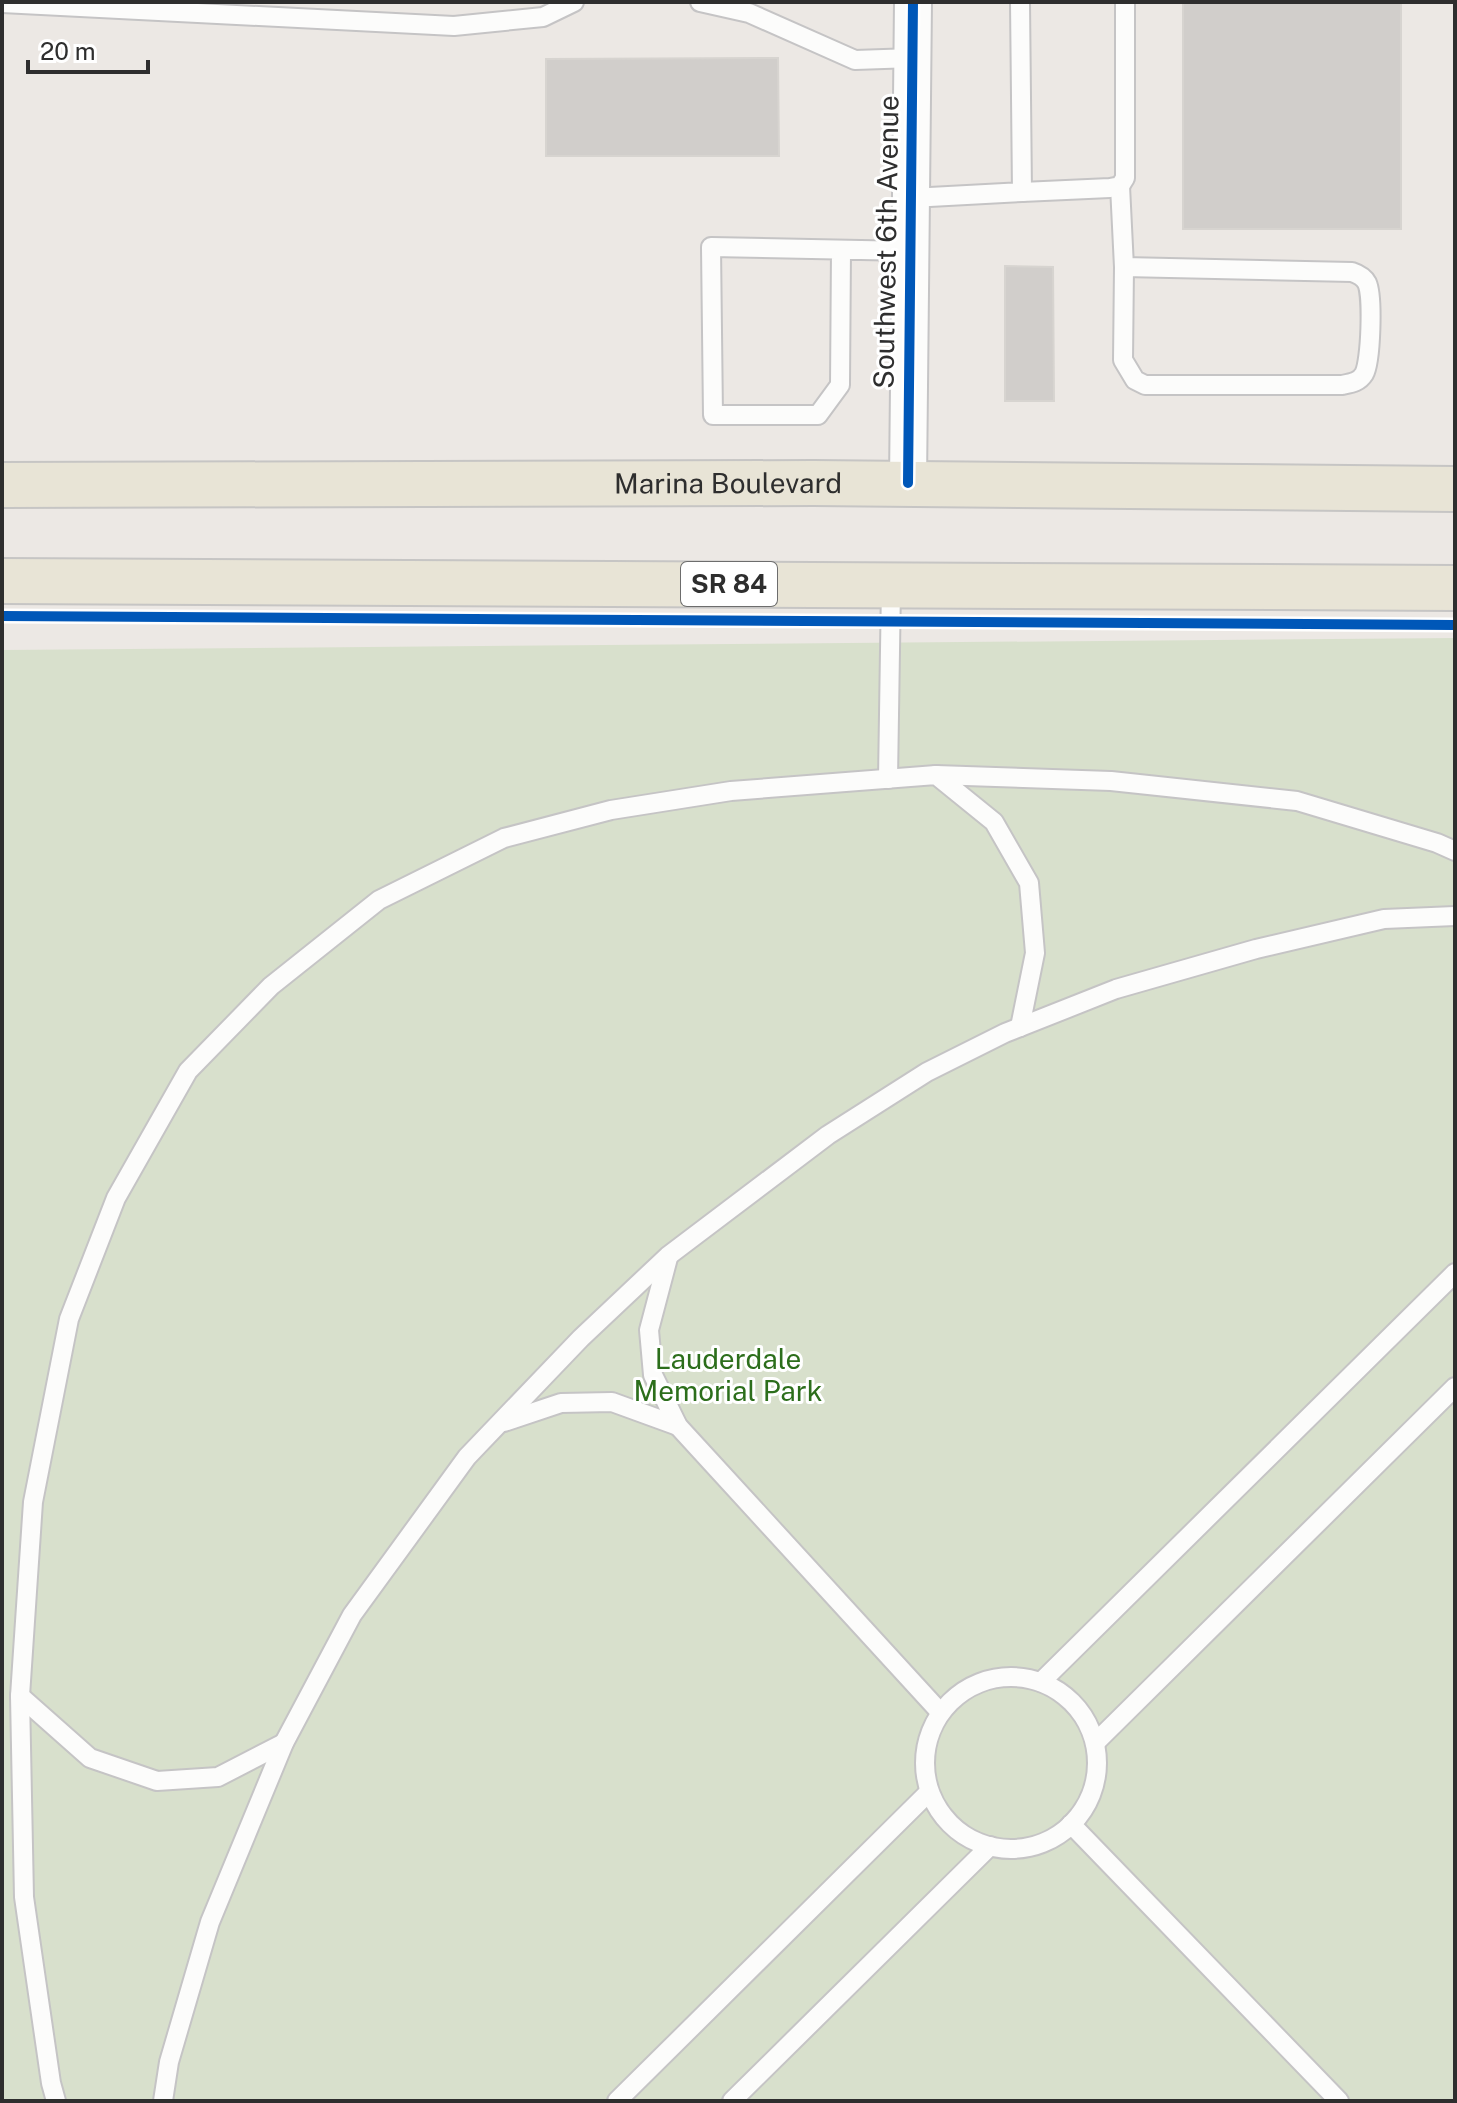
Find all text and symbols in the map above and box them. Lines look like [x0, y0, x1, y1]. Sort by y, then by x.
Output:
scale bar [28, 24, 148, 74]
text: 20 m [40, 37, 96, 65]
street label: Southwest 6th Avenue [866, 95, 905, 389]
street label: Marina Boulevard [614, 466, 842, 499]
road number: SR 84 [681, 562, 777, 606]
park label: Lauderdale Memorial Park [634, 1342, 822, 1407]

